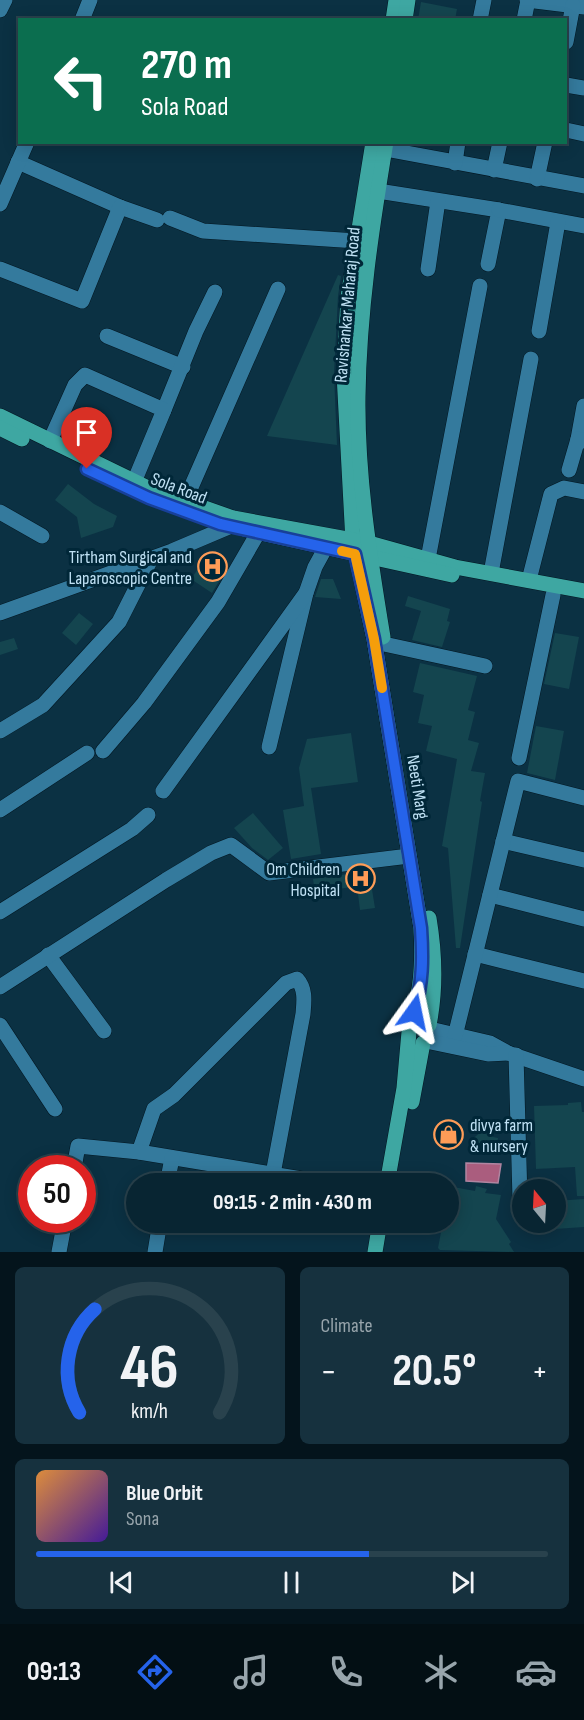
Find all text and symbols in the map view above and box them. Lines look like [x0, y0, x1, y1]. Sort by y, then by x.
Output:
text: 270 m [141, 40, 232, 91]
icon: left [42, 42, 120, 120]
text: Sola Road [141, 91, 228, 123]
street label: Ravishankar Maharaj Road [330, 226, 365, 384]
pin [61, 407, 112, 469]
icon: arrive [70, 416, 103, 449]
street label: Sola Road [148, 468, 210, 509]
place label: Tirtham Surgical and Laparoscopic Centre [69, 547, 192, 589]
hospital icon: Tirtham Surgical and Laparoscopic Centre [197, 551, 229, 583]
street label: Neeti Marg [402, 753, 433, 821]
place label: Om Children Hospital [266, 859, 340, 901]
hospital icon: Om Children Hospital [345, 863, 377, 895]
position arrow [382, 980, 446, 1044]
place label: divya farm & nursery [470, 1115, 533, 1157]
shop icon: divya farm & nursery [433, 1119, 465, 1151]
speed limit sign: 50 [18, 1155, 96, 1233]
north arrow [512, 1179, 566, 1233]
map controls [512, 1179, 566, 1233]
text: 09:15 · 2 min · 430 m [213, 1189, 372, 1216]
text: Climate [321, 1314, 373, 1338]
text: 46 [121, 1331, 179, 1406]
text: 20.5° [392, 1344, 476, 1399]
text: − [321, 1352, 337, 1392]
text: + [532, 1352, 548, 1392]
text: km/h [131, 1399, 168, 1424]
text: Blue Orbit [126, 1480, 203, 1507]
text: Sona [126, 1507, 159, 1531]
icon: previous [105, 1566, 138, 1599]
icon: pause [275, 1566, 308, 1599]
icon: next [446, 1566, 479, 1599]
icon: directions [134, 1651, 176, 1693]
icon: music [230, 1651, 272, 1693]
icon: phone [325, 1651, 367, 1693]
icon: climate [420, 1651, 462, 1693]
icon: car [515, 1651, 557, 1693]
text: 09:13 [27, 1656, 81, 1688]

